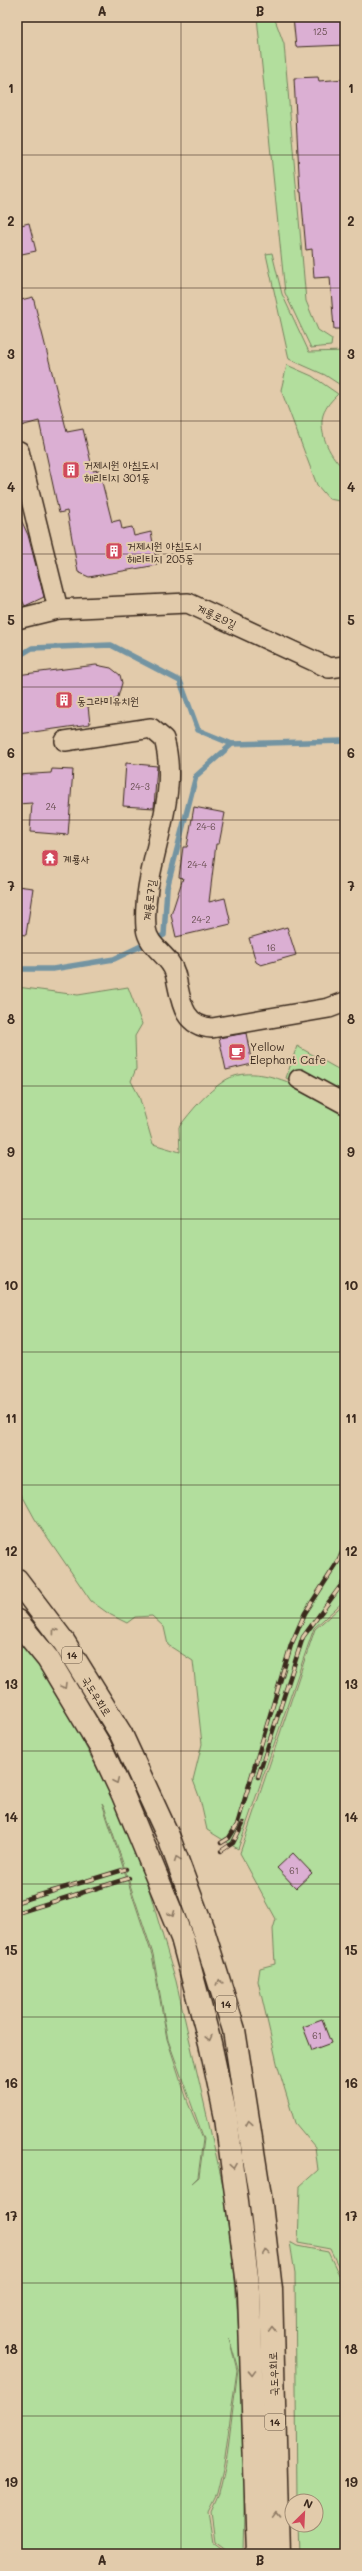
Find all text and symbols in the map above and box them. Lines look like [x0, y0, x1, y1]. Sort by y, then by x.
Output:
text: A [97, 2, 107, 19]
text: B [256, 2, 265, 19]
house number: 125 [313, 26, 327, 37]
text: 1 [8, 79, 14, 96]
text: 1 [348, 79, 354, 96]
text: 2 [7, 212, 15, 229]
text: 2 [347, 212, 355, 229]
text: 3 [7, 345, 15, 362]
text: 3 [347, 345, 355, 362]
place label: 거제시원 아침도시 헤리티지 301동 [84, 457, 158, 485]
building icon: 거제시원 아침도시 헤리티지 301동 [61, 460, 81, 480]
text: 4 [7, 478, 15, 495]
text: 4 [347, 478, 355, 495]
place label: 거제시원 아침도시 헤리티지 205동 [127, 538, 201, 566]
building icon: 거제시원 아침도시 헤리티지 205동 [104, 541, 124, 561]
street label: 계룡로9길 [195, 600, 239, 632]
text: 5 [7, 611, 15, 628]
text: 5 [347, 611, 355, 628]
building icon: 동그라미유치원 [54, 690, 74, 710]
place label: 동그라미유치원 [77, 693, 139, 708]
text: 6 [7, 744, 15, 761]
text: 6 [347, 744, 355, 761]
house number: 24-3 [130, 781, 150, 792]
house number: 24 [46, 801, 57, 812]
house number: 24-6 [196, 821, 216, 832]
temple icon: 계룡사 [40, 848, 60, 868]
place label: 계룡사 [63, 851, 90, 866]
house number: 24-4 [187, 859, 207, 870]
text: 7 [7, 877, 15, 894]
text: 7 [347, 877, 355, 894]
street label: 계룡로7길 [139, 878, 159, 922]
house number: 24-2 [191, 914, 211, 925]
house number: 16 [266, 942, 276, 953]
text: 8 [7, 1010, 15, 1027]
text: 8 [347, 1010, 355, 1027]
place label: Yellow Elephant Cafe [250, 1039, 326, 1067]
cafe icon: Yellow Elephant Cafe [227, 1042, 247, 1062]
text: 9 [7, 1143, 15, 1160]
text: 9 [347, 1143, 355, 1160]
text: 10 [4, 1276, 18, 1293]
text: 10 [344, 1276, 358, 1293]
text: 11 [5, 1409, 17, 1426]
text: 11 [345, 1409, 357, 1426]
text: 12 [4, 1542, 18, 1559]
text: 12 [344, 1542, 358, 1559]
one-way arrow [53, 1628, 60, 1635]
road number: 14 [62, 1647, 82, 1663]
street label: 국도우회로 [79, 1673, 115, 1719]
text: 13 [4, 1675, 18, 1692]
text: 13 [344, 1675, 358, 1692]
one-way arrow [60, 1682, 67, 1689]
one-way arrow [111, 1777, 119, 1784]
text: 14 [4, 1808, 18, 1825]
text: 14 [344, 1808, 358, 1825]
one-way arrow [173, 1856, 181, 1863]
house number: 61 [289, 1865, 299, 1876]
one-way arrow [167, 1909, 175, 1917]
text: 15 [4, 1941, 18, 1958]
text: 15 [344, 1941, 358, 1958]
one-way arrow [215, 1979, 224, 1986]
road number: 14 [216, 1996, 236, 2012]
house number: 61 [312, 2030, 322, 2041]
one-way arrow [204, 2035, 212, 2041]
text: 16 [4, 2074, 18, 2091]
text: 16 [344, 2074, 358, 2091]
one-way arrow [245, 2120, 254, 2126]
one-way arrow [228, 2163, 237, 2169]
text: 17 [4, 2207, 18, 2224]
text: 17 [344, 2207, 358, 2224]
one-way arrow [262, 2249, 271, 2255]
one-way arrow [268, 2326, 276, 2332]
text: 18 [4, 2340, 18, 2357]
text: 18 [344, 2340, 358, 2357]
street label: 국도우회로 [265, 2351, 281, 2396]
one-way arrow [248, 2370, 256, 2376]
road number: 14 [265, 2414, 285, 2430]
text: 19 [4, 2473, 18, 2490]
text: 19 [344, 2473, 358, 2490]
north arrow [284, 2493, 324, 2533]
text: N [301, 2495, 315, 2512]
one-way arrow [273, 2512, 281, 2518]
text: A [97, 2551, 107, 2568]
text: B [256, 2551, 265, 2568]

